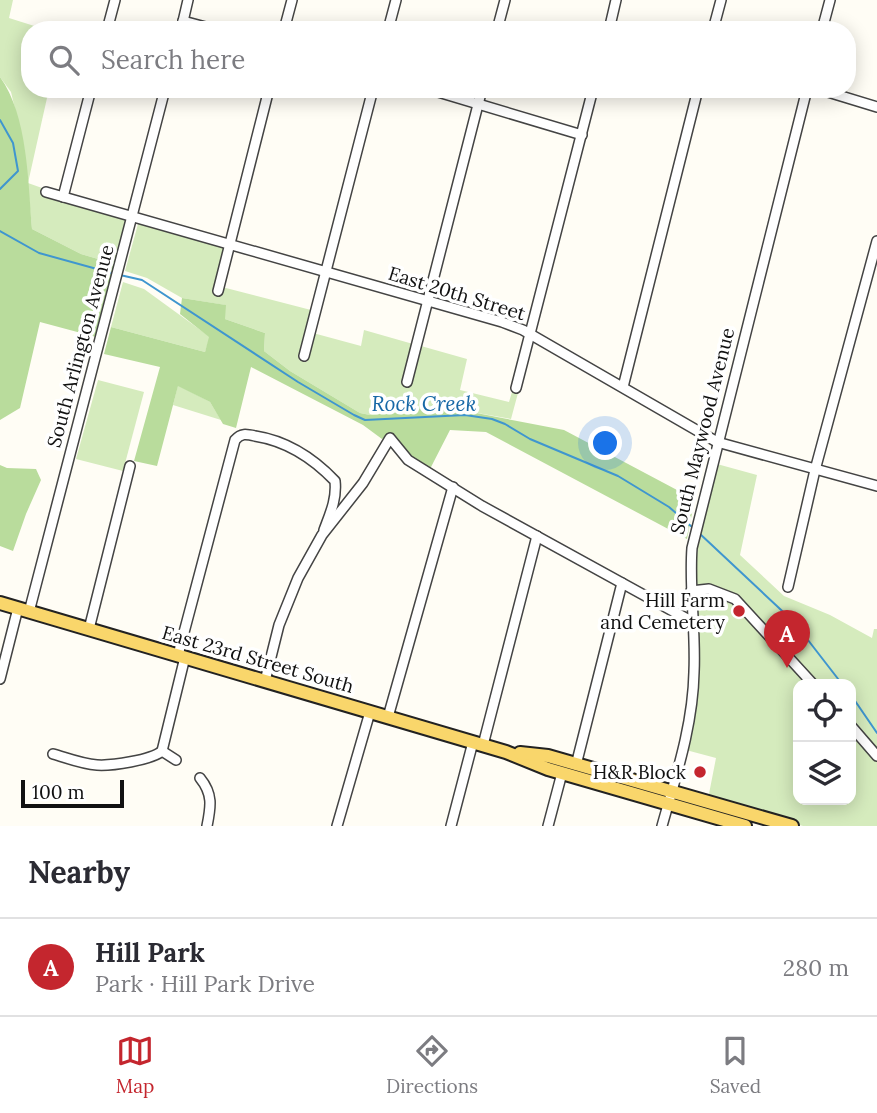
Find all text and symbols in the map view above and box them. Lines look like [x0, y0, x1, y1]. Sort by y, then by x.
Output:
search box [21, 21, 856, 98]
icon: search [45, 41, 83, 79]
text: Search here [101, 43, 245, 76]
street label: South Arlington Avenue [41, 242, 119, 450]
street label: East 20th Street [385, 261, 529, 325]
street label: South Maywood Avenue [665, 325, 739, 537]
water label: Rock Creek [371, 390, 477, 417]
your location [588, 426, 622, 460]
place label: Hill Farm and Cemetery [600, 588, 725, 634]
marker: Hill Farm and Cemetery [731, 603, 747, 619]
pin: A [764, 610, 810, 668]
street label: East 23rd Street South [159, 620, 357, 698]
map controls [793, 679, 856, 805]
button: locate [793, 679, 856, 742]
button: layers [793, 742, 856, 805]
place label: H&R Block [593, 760, 687, 784]
marker: H&R Block [692, 764, 708, 780]
scale bar [21, 777, 124, 809]
text: 100 m [32, 780, 85, 804]
text: Nearby [28, 853, 130, 891]
text: Hill Park [95, 936, 205, 969]
text: A [43, 953, 59, 982]
text: 280 m [783, 953, 849, 982]
text: Park · Hill Park Drive [95, 969, 315, 998]
tab: Map [116, 1032, 154, 1098]
tab: Directions [386, 1032, 478, 1098]
tab: Saved [710, 1032, 761, 1098]

